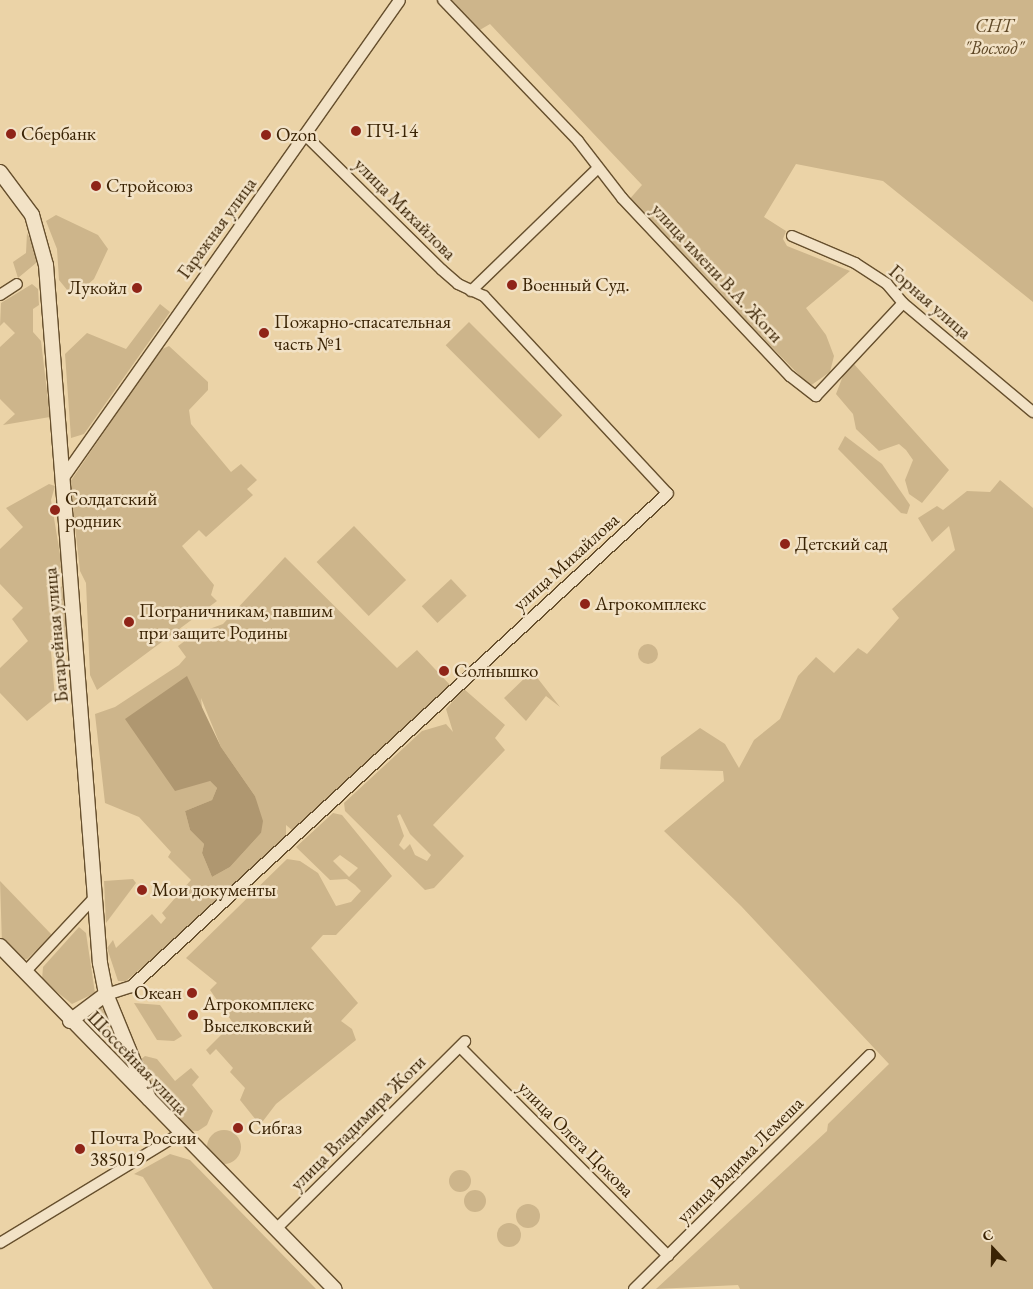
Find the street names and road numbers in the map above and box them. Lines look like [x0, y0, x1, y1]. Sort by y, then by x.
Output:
street label: улица Михайлова [349, 153, 461, 265]
street label: Гаражная улица [173, 173, 261, 283]
street label: улица имени В.А. Жоги [646, 198, 788, 348]
street label: Горная улица [884, 260, 976, 344]
street label: улица Михайлова [508, 508, 624, 616]
street label: Батарейная улица [39, 566, 73, 704]
street label: Шоссейная улица [83, 1006, 193, 1120]
street label: улица Владимира Жоги [286, 1051, 430, 1195]
street label: улица Олега Цокова [513, 1076, 639, 1202]
street label: улица Вадима Лемеша [672, 1092, 808, 1228]

